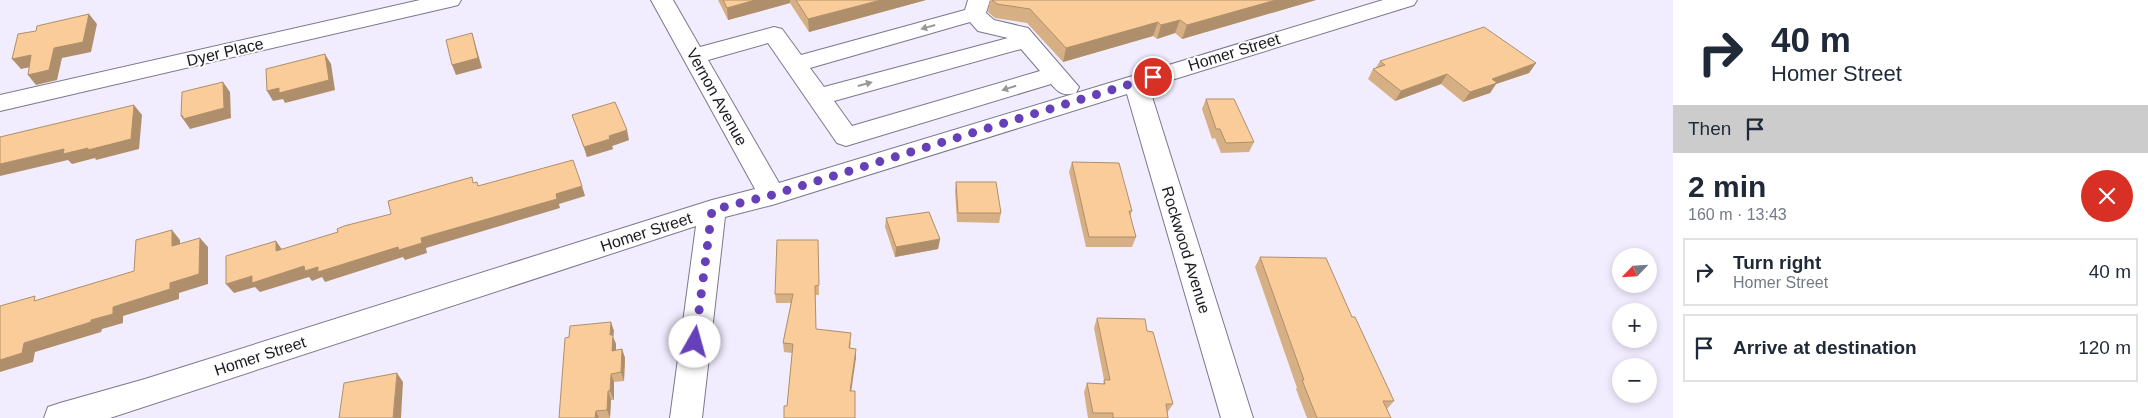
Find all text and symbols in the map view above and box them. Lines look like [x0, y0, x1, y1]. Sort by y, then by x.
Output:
icon: right [1688, 20, 1753, 85]
text: 40 m [1771, 20, 1851, 59]
one-way arrow [921, 23, 936, 31]
street label: Homer Street [1186, 30, 1283, 74]
street label: Dyer Place [185, 35, 265, 69]
street label: Vernon Avenue [683, 46, 751, 149]
pin [1132, 56, 1174, 98]
text: Homer Street [1771, 61, 1902, 86]
icon: arrive [1139, 63, 1167, 91]
one-way arrow [858, 80, 873, 88]
one-way arrow [1002, 84, 1017, 92]
icon: arrive [1741, 115, 1769, 143]
text: Then [1688, 118, 1731, 139]
text: 2 min [1688, 170, 1766, 203]
button: close [2081, 170, 2133, 222]
street label: Rockwood Avenue [1159, 184, 1213, 316]
text: 160 m · 13:43 [1688, 206, 1787, 223]
street label: Homer Street [598, 209, 694, 255]
north arrow [1612, 248, 1658, 292]
map controls [1612, 248, 1657, 403]
text: Turn right [1733, 252, 1821, 273]
icon: right [1690, 258, 1718, 286]
text: 40 m [2089, 261, 2131, 282]
text: Homer Street [1733, 274, 1828, 291]
button: + [1612, 303, 1657, 348]
position arrow [668, 315, 720, 367]
street label: Homer Street [212, 333, 308, 379]
icon: arrive [1690, 334, 1718, 362]
text: Arrive at destination [1733, 337, 1917, 358]
text: 120 m [2078, 337, 2131, 358]
button: − [1612, 358, 1657, 403]

